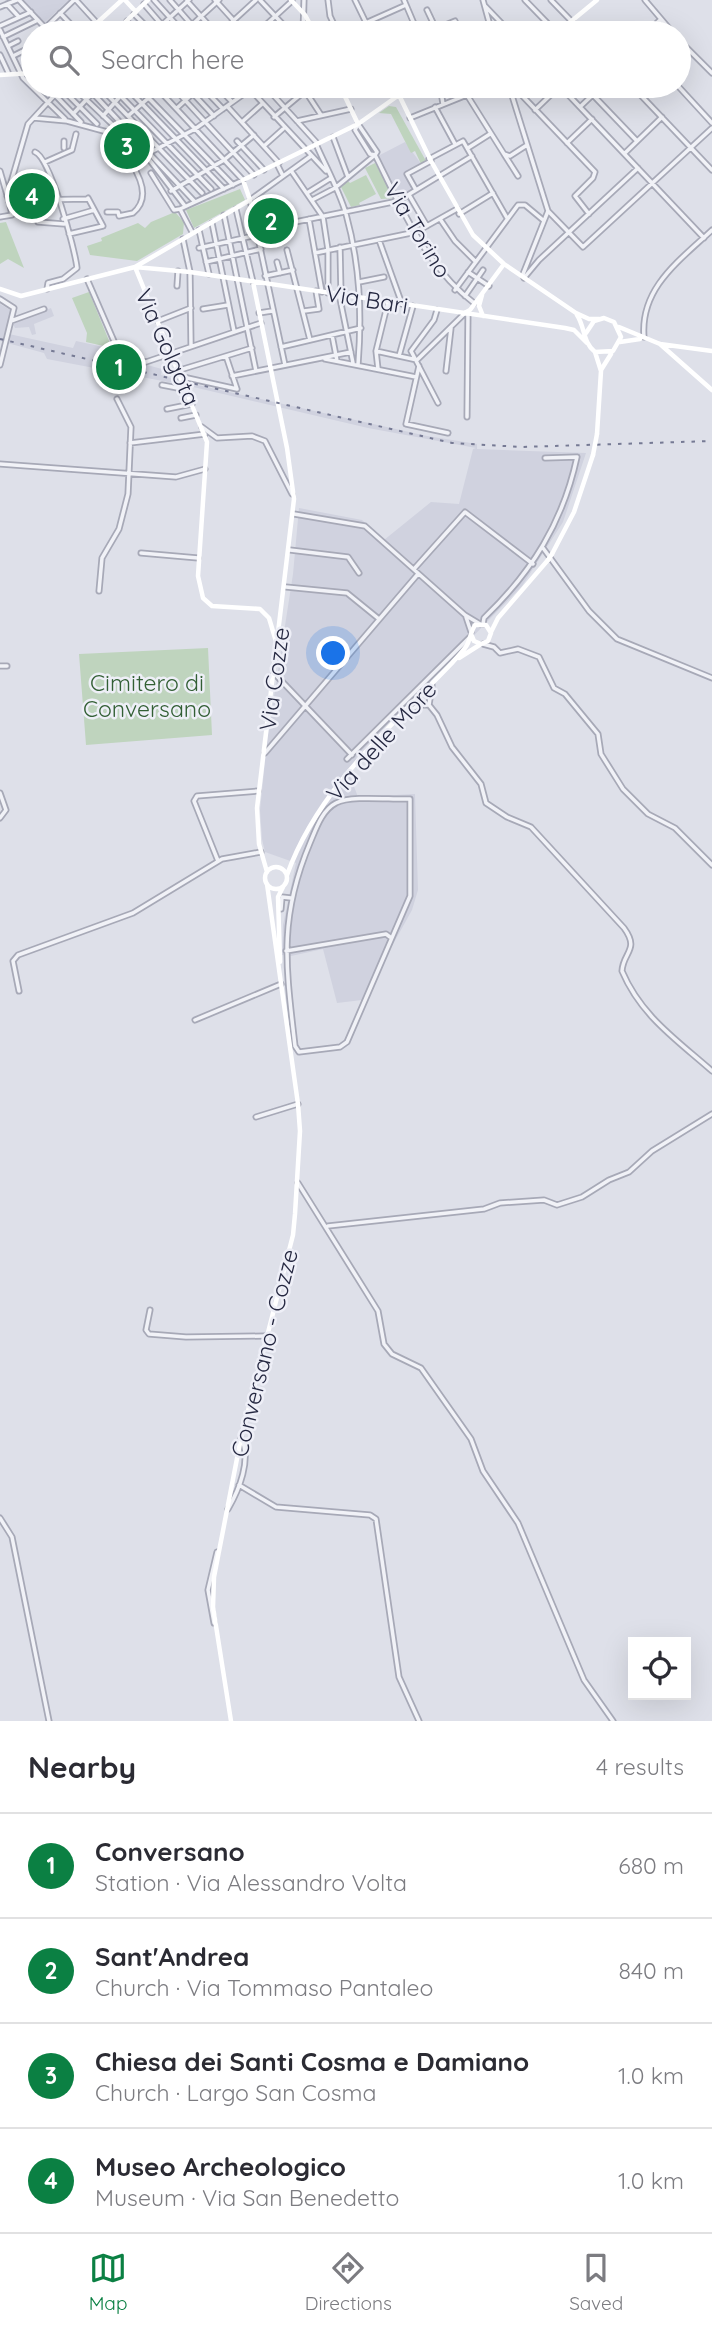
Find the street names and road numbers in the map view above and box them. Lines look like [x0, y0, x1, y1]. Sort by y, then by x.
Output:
street label: Via Torino [378, 177, 458, 283]
street label: Via Bari [324, 278, 410, 320]
street label: Via Golgota [129, 284, 207, 410]
street label: Via Cozze [252, 626, 296, 732]
street label: Via delle More [320, 675, 442, 807]
street label: Conversano - Cozze [224, 1246, 304, 1460]

